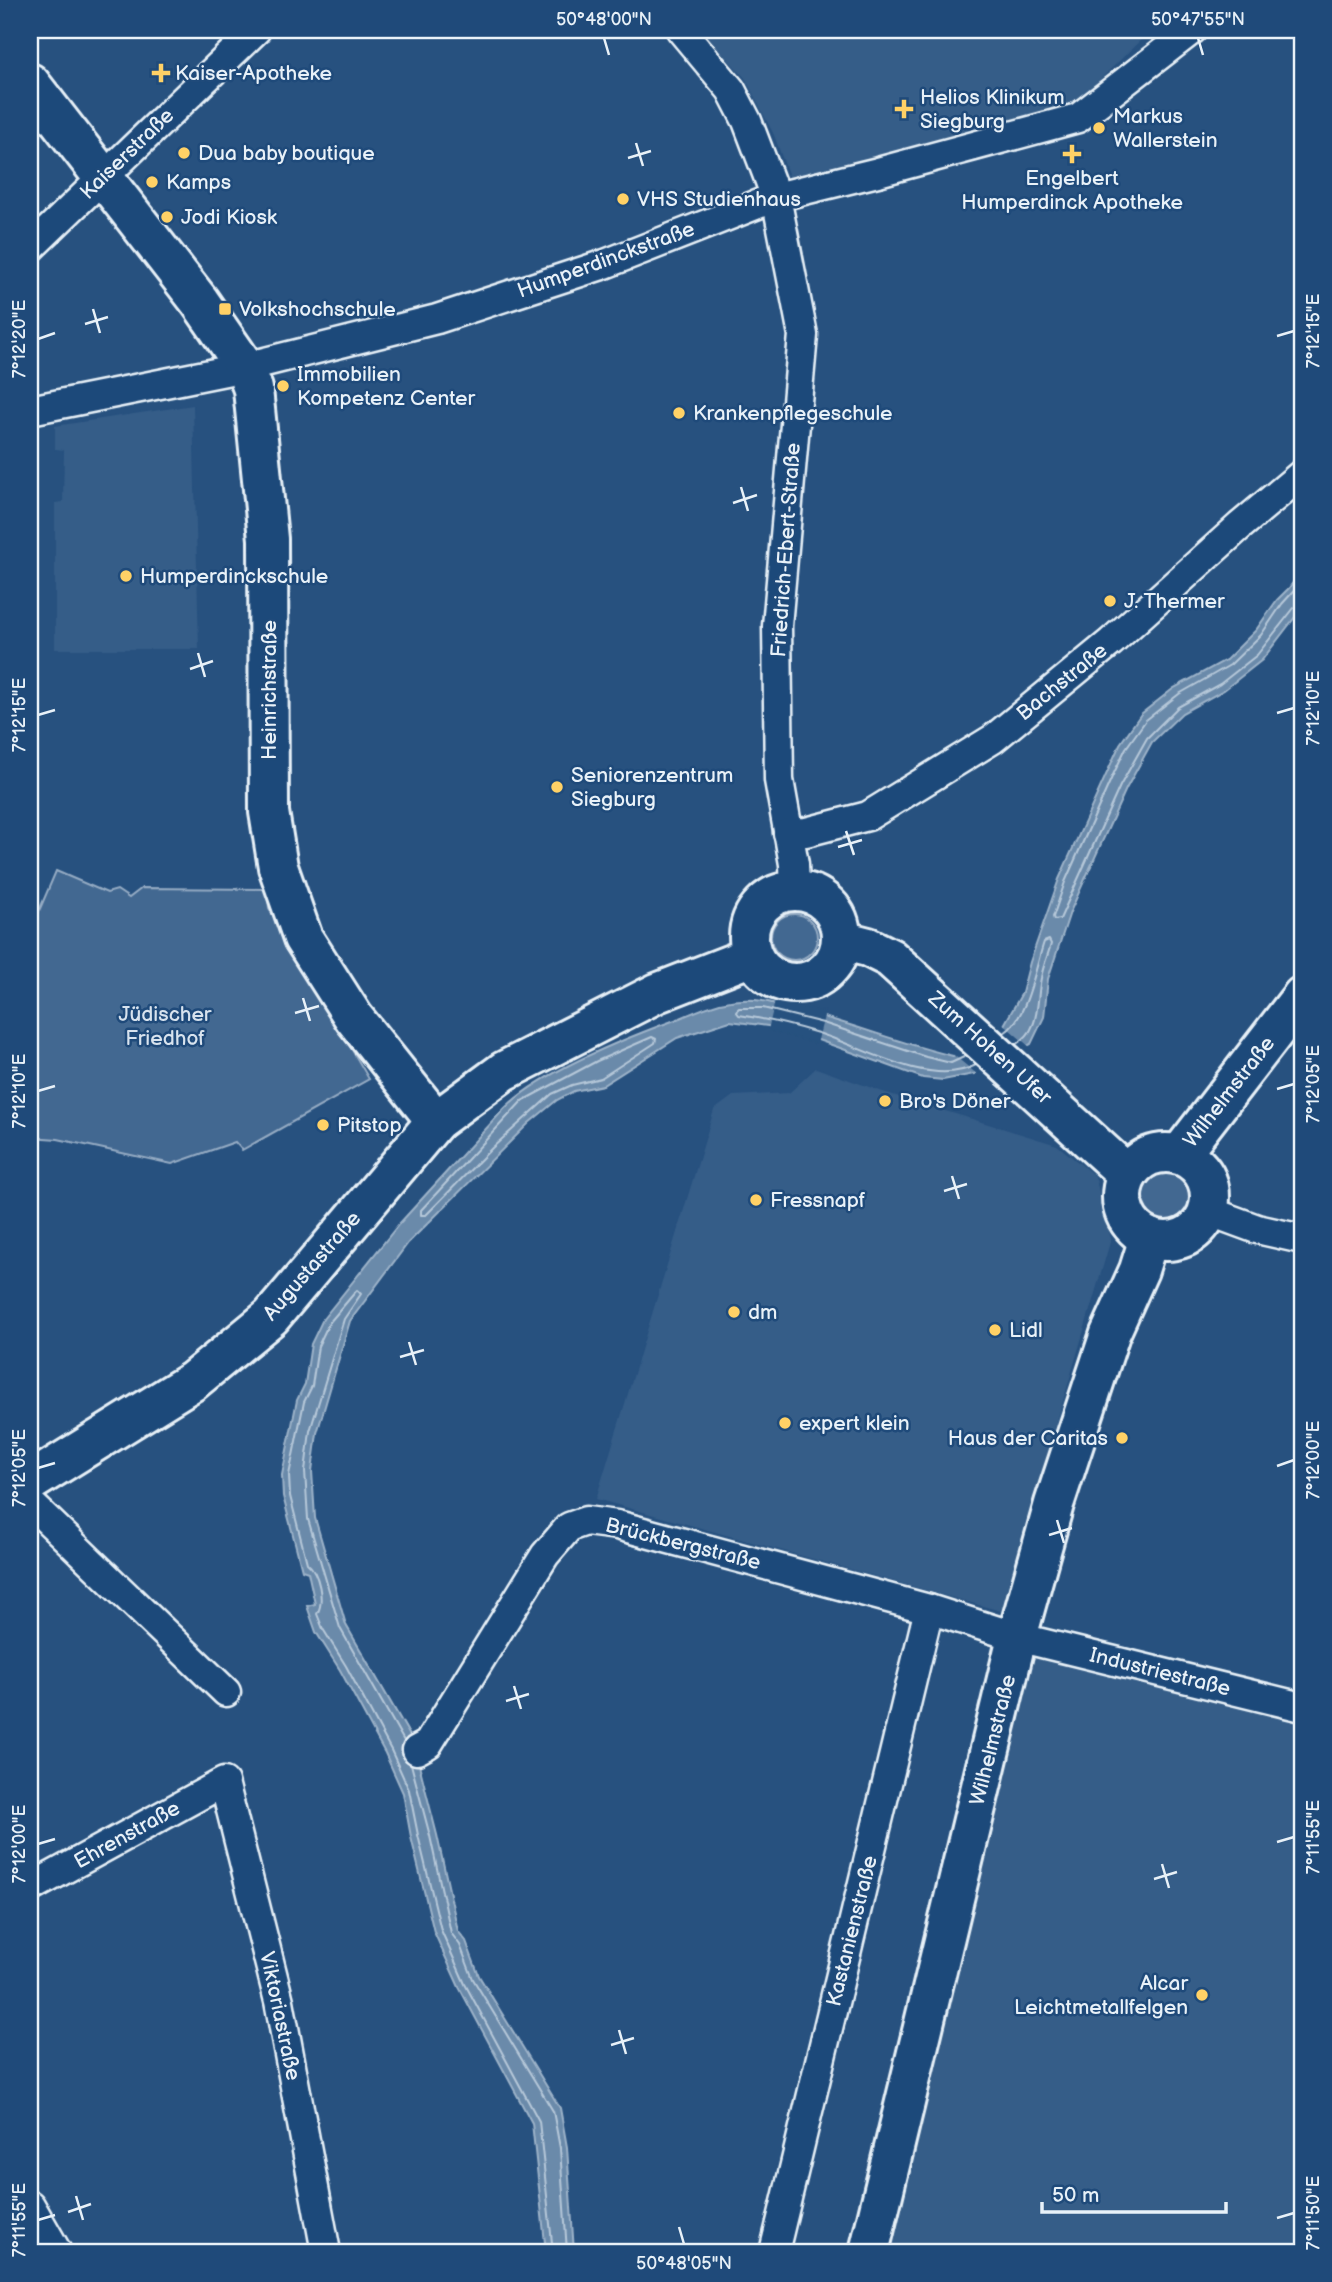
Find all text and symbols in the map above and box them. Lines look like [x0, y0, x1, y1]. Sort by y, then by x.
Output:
text: 50°48'00"N [556, 9, 652, 30]
text: 50°47'55"N [1151, 9, 1245, 30]
place label: Kaiser-Apotheke [175, 61, 332, 86]
marker: Kaiser-Apotheke [153, 65, 169, 81]
place label: Helios Klinikum Siegburg [920, 85, 1065, 134]
marker: Helios Klinikum Siegburg [894, 99, 914, 119]
street label: Kaiserstraße [75, 103, 179, 205]
place label: Markus Wallerstein [1113, 104, 1218, 153]
marker: Markus Wallerstein [1091, 120, 1107, 136]
place label: Dua baby boutique [198, 141, 375, 166]
marker: Dua baby boutique [176, 145, 192, 161]
marker: Engelbert Humperdinck Apotheke [1064, 146, 1080, 162]
place label: Engelbert Humperdinck Apotheke [961, 166, 1183, 215]
place label: Kamps [166, 170, 231, 195]
marker: Kamps [144, 174, 160, 190]
place label: VHS Studienhaus [637, 187, 801, 212]
marker: VHS Studienhaus [615, 191, 631, 207]
place label: Jodi Kiosk [181, 205, 278, 230]
marker: Jodi Kiosk [159, 209, 175, 225]
street label: Humperdinckstraße [514, 216, 698, 304]
text: 7°12'15"E [1303, 294, 1324, 368]
place label: Volkshochschule [239, 297, 396, 322]
text: 7°12'20"E [9, 300, 30, 378]
marker: Volkshochschule [217, 301, 233, 317]
place label: Immobilien Kompetenz Center [297, 362, 476, 411]
marker: Immobilien Kompetenz Center [275, 378, 291, 394]
place label: Krankenpflegeschule [693, 401, 893, 426]
marker: Krankenpflegeschule [671, 405, 687, 421]
street label: Friedrich-Ebert-Straße [766, 442, 806, 658]
place label: Humperdinckschule [140, 564, 328, 589]
marker: Humperdinckschule [118, 568, 134, 584]
place label: J. Thermer [1124, 589, 1225, 614]
marker: J. Thermer [1102, 593, 1118, 609]
street label: Heinrichstraße [257, 620, 282, 760]
street label: Bachstraße [1012, 638, 1112, 726]
text: 7°12'10"E [1303, 670, 1324, 745]
text: 7°12'15"E [9, 678, 30, 752]
place label: Seniorenzentrum Siegburg [571, 763, 733, 812]
marker: Seniorenzentrum Siegburg [549, 779, 565, 795]
street label: Zum Hohen Ufer [923, 985, 1057, 1110]
park label: Jüdischer Friedhof [119, 1002, 212, 1051]
street label: Wilhelmstraße [1178, 1032, 1280, 1152]
text: 7°12'05"E [1303, 1045, 1324, 1123]
text: 7°12'10"E [9, 1053, 30, 1128]
place label: Bro's Döner [899, 1089, 1011, 1114]
marker: Bro's Döner [877, 1093, 893, 1109]
place label: Pitstop [337, 1113, 402, 1138]
marker: Pitstop [315, 1117, 331, 1133]
place label: Fressnapf [770, 1188, 866, 1213]
marker: Fressnapf [748, 1192, 764, 1208]
street label: Augustastraße [258, 1206, 366, 1326]
place label: dm [748, 1300, 777, 1325]
marker: dm [726, 1304, 742, 1320]
place label: Lidl [1009, 1318, 1043, 1343]
marker: Lidl [987, 1322, 1003, 1338]
place label: expert klein [799, 1411, 910, 1436]
marker: expert klein [777, 1415, 793, 1431]
text: 7°12'00"E [1303, 1421, 1324, 1499]
place label: Haus der Caritas [948, 1426, 1108, 1451]
text: 7°12'05"E [9, 1429, 30, 1507]
marker: Haus der Caritas [1114, 1430, 1130, 1446]
street label: Brückbergstraße [603, 1513, 763, 1575]
street label: Industriestraße [1087, 1642, 1233, 1702]
street label: Wilhelmstraße [965, 1672, 1021, 1808]
street label: Ehrenstraße [70, 1796, 184, 1874]
text: 7°11'55"E [1303, 1800, 1324, 1874]
text: 7°12'00"E [9, 1805, 30, 1883]
street label: Kastanienstraße [821, 1853, 883, 2009]
street label: Viktoriastraße [254, 1949, 306, 2083]
place label: Alcar Leichtmetallfelgen [1014, 1971, 1188, 2020]
marker: Alcar Leichtmetallfelgen [1194, 1987, 1210, 2003]
scale bar [1042, 2170, 1225, 2214]
text: 7°11'50"E [1303, 2176, 1324, 2250]
text: 7°11'55"E [9, 2183, 30, 2257]
text: 50 m [1052, 2183, 1099, 2208]
text: 50°48'05"N [636, 2253, 732, 2274]

